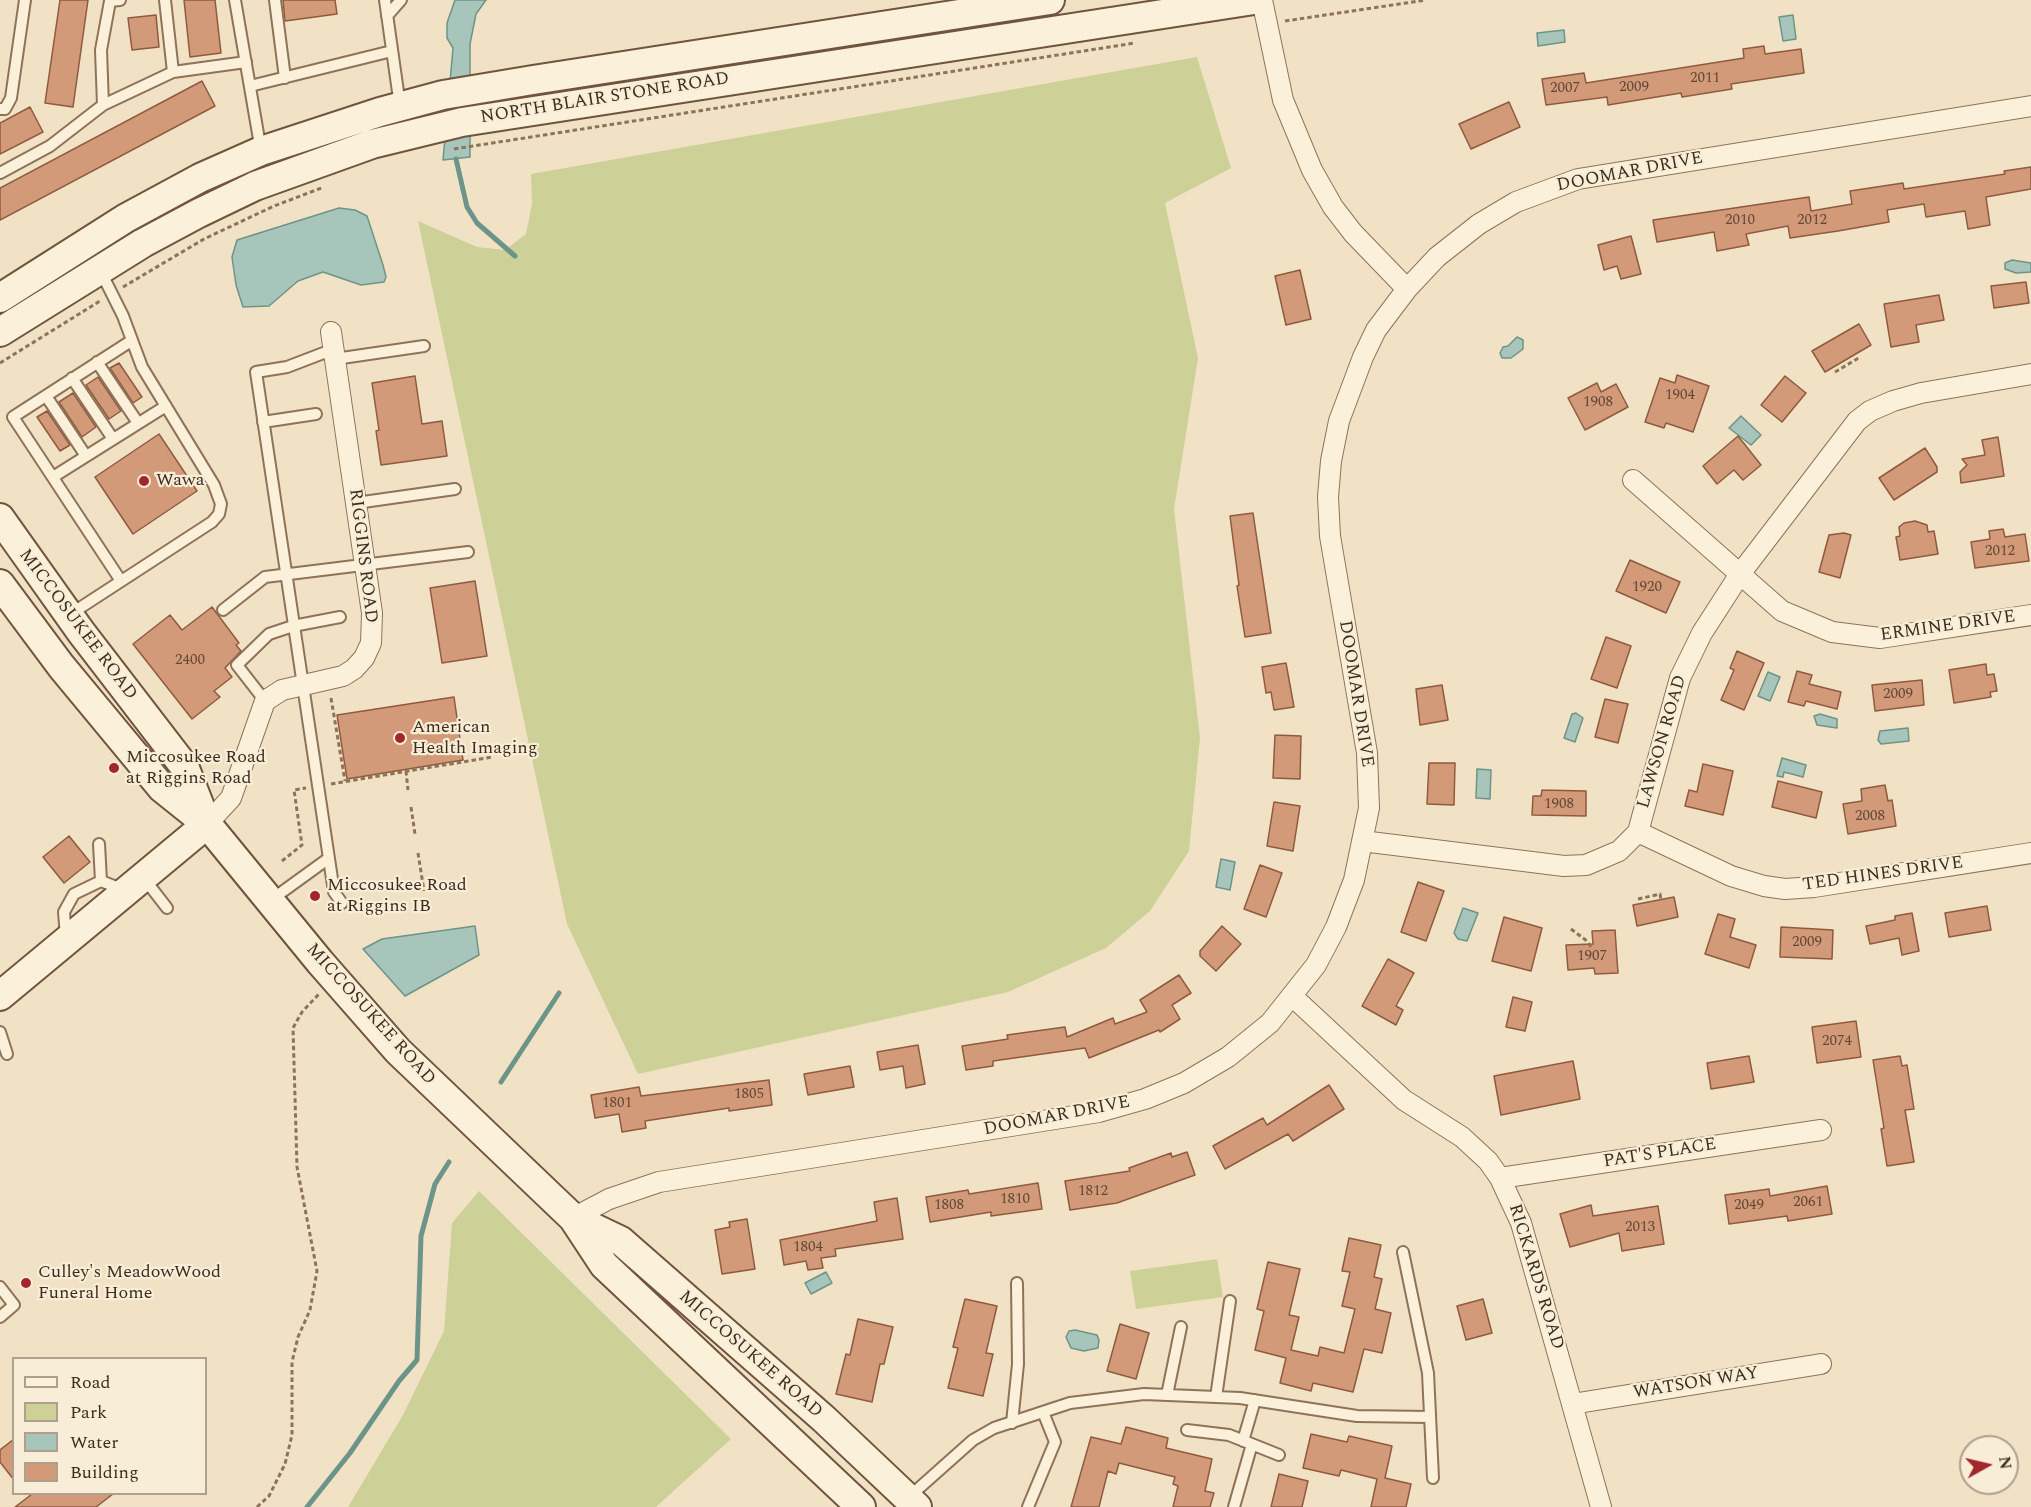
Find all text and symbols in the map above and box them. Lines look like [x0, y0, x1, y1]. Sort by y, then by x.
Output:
street label: NORTH BLAIR STONE ROAD [479, 69, 731, 129]
house number: 2011 [1690, 70, 1720, 88]
house number: 2009 [1619, 79, 1649, 97]
house number: 2007 [1550, 80, 1580, 98]
street label: DOOMAR DRIVE [1555, 148, 1705, 198]
house number: 2010 [1725, 212, 1755, 230]
house number: 2012 [1797, 212, 1827, 230]
house number: 1904 [1665, 387, 1695, 405]
house number: 1908 [1583, 394, 1613, 412]
place label: Wawa [156, 470, 204, 492]
marker: Wawa [137, 474, 151, 488]
street label: RIGGINS ROAD [343, 488, 381, 624]
house number: 2012 [1985, 543, 2015, 561]
street label: MICCOSUKEE ROAD [13, 545, 141, 705]
house number: 1920 [1632, 579, 1662, 597]
street label: ERMINE DRIVE [1879, 607, 2017, 647]
street label: DOOMAR DRIVE [1333, 619, 1377, 769]
house number: 2400 [175, 652, 205, 670]
street label: LAWSON ROAD [1634, 673, 1692, 811]
house number: 2009 [1883, 686, 1913, 704]
place label: American Health Imaging [412, 717, 538, 760]
marker: American Health Imaging [393, 731, 407, 745]
place label: Miccosukee Road at Riggins Road [126, 747, 266, 789]
marker: Miccosukee Road at Riggins Road [107, 761, 121, 775]
house number: 1908 [1544, 796, 1574, 814]
house number: 2008 [1855, 808, 1885, 826]
street label: TED HINES DRIVE [1801, 853, 1965, 897]
place label: Miccosukee Road at Riggins IB [327, 875, 467, 918]
marker: Miccosukee Road at Riggins IB [308, 889, 322, 903]
house number: 2009 [1792, 934, 1822, 952]
street label: MICCOSUKEE ROAD [301, 940, 439, 1090]
house number: 1907 [1577, 948, 1607, 966]
house number: 2074 [1822, 1033, 1852, 1051]
house number: 1805 [734, 1086, 764, 1104]
street label: DOOMAR DRIVE [982, 1092, 1132, 1142]
house number: 1801 [602, 1095, 632, 1113]
street label: PAT'S PLACE [1602, 1134, 1718, 1174]
house number: 1812 [1078, 1183, 1108, 1201]
house number: 1810 [1000, 1191, 1030, 1209]
house number: 2061 [1793, 1194, 1823, 1212]
house number: 1808 [934, 1197, 964, 1215]
house number: 2049 [1734, 1197, 1764, 1215]
street label: RICKARDS ROAD [1503, 1202, 1567, 1352]
house number: 2013 [1625, 1219, 1655, 1237]
house number: 1804 [793, 1239, 823, 1257]
place label: Culley's MeadowWood Funeral Home [38, 1262, 221, 1304]
marker: Culley's MeadowWood Funeral Home [19, 1276, 33, 1290]
street label: MICCOSUKEE ROAD [674, 1287, 826, 1423]
legend [12, 1357, 207, 1495]
street label: WATSON WAY [1632, 1363, 1760, 1405]
text: Road [70, 1369, 111, 1396]
text: Park [70, 1399, 107, 1426]
text: Water [70, 1429, 118, 1456]
north arrow [1959, 1435, 2019, 1495]
text: N [1992, 1455, 2018, 1471]
text: Building [70, 1459, 139, 1486]

